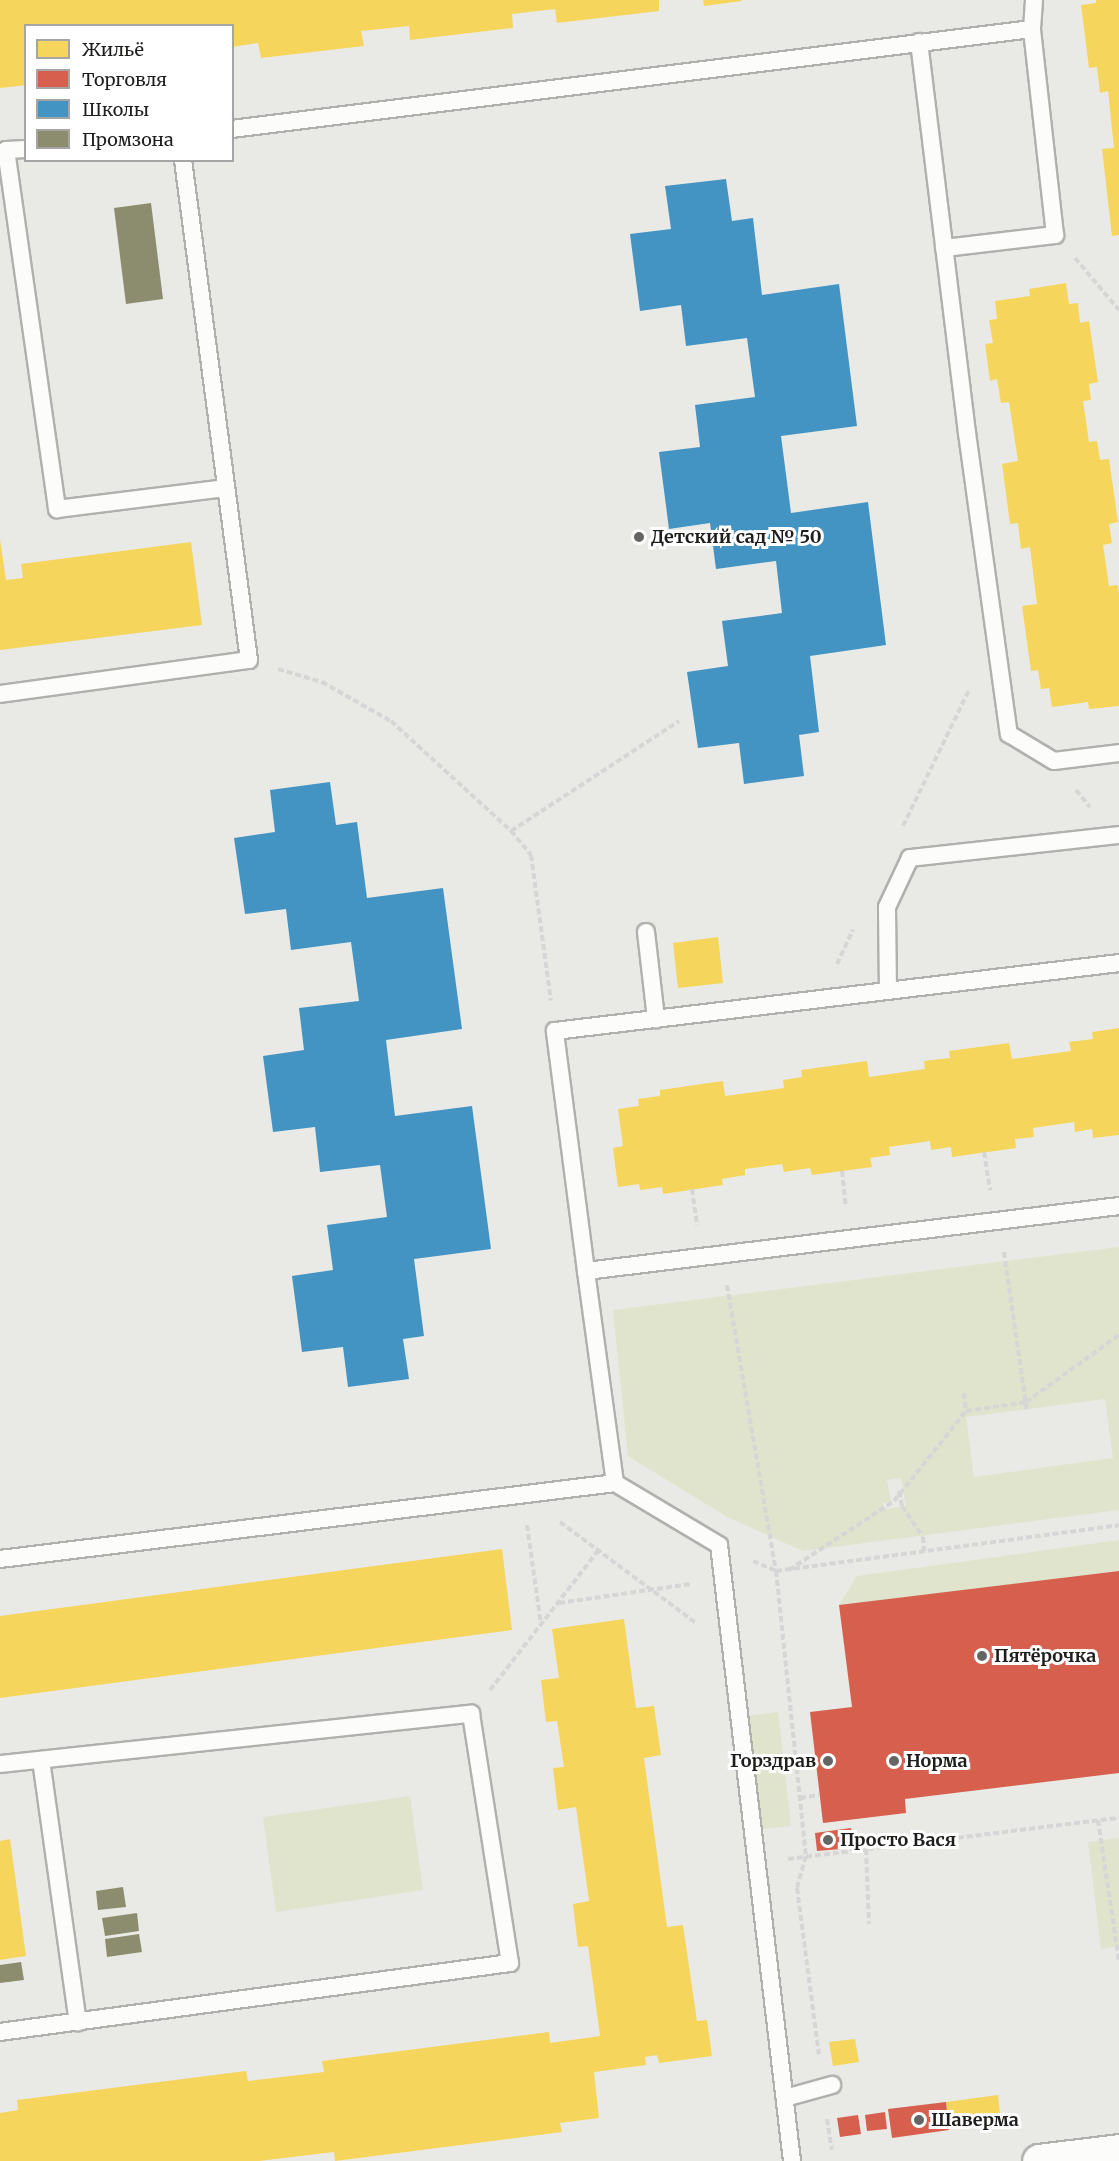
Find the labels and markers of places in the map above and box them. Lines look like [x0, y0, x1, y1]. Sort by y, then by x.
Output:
place label: Детский сад № 50 [651, 526, 822, 548]
marker: Детский сад № 50 [632, 530, 646, 544]
place label: Пятёрочка [994, 1645, 1096, 1667]
marker: Пятёрочка [975, 1649, 989, 1663]
place label: Горздрав [730, 1750, 816, 1772]
place label: Норма [906, 1750, 968, 1772]
marker: Горздрав [821, 1754, 835, 1768]
marker: Норма [887, 1754, 901, 1768]
place label: Просто Вася [840, 1829, 956, 1851]
marker: Просто Вася [821, 1833, 835, 1847]
place label: Шаверма [931, 2109, 1019, 2131]
marker: Шаверма [912, 2113, 926, 2127]

